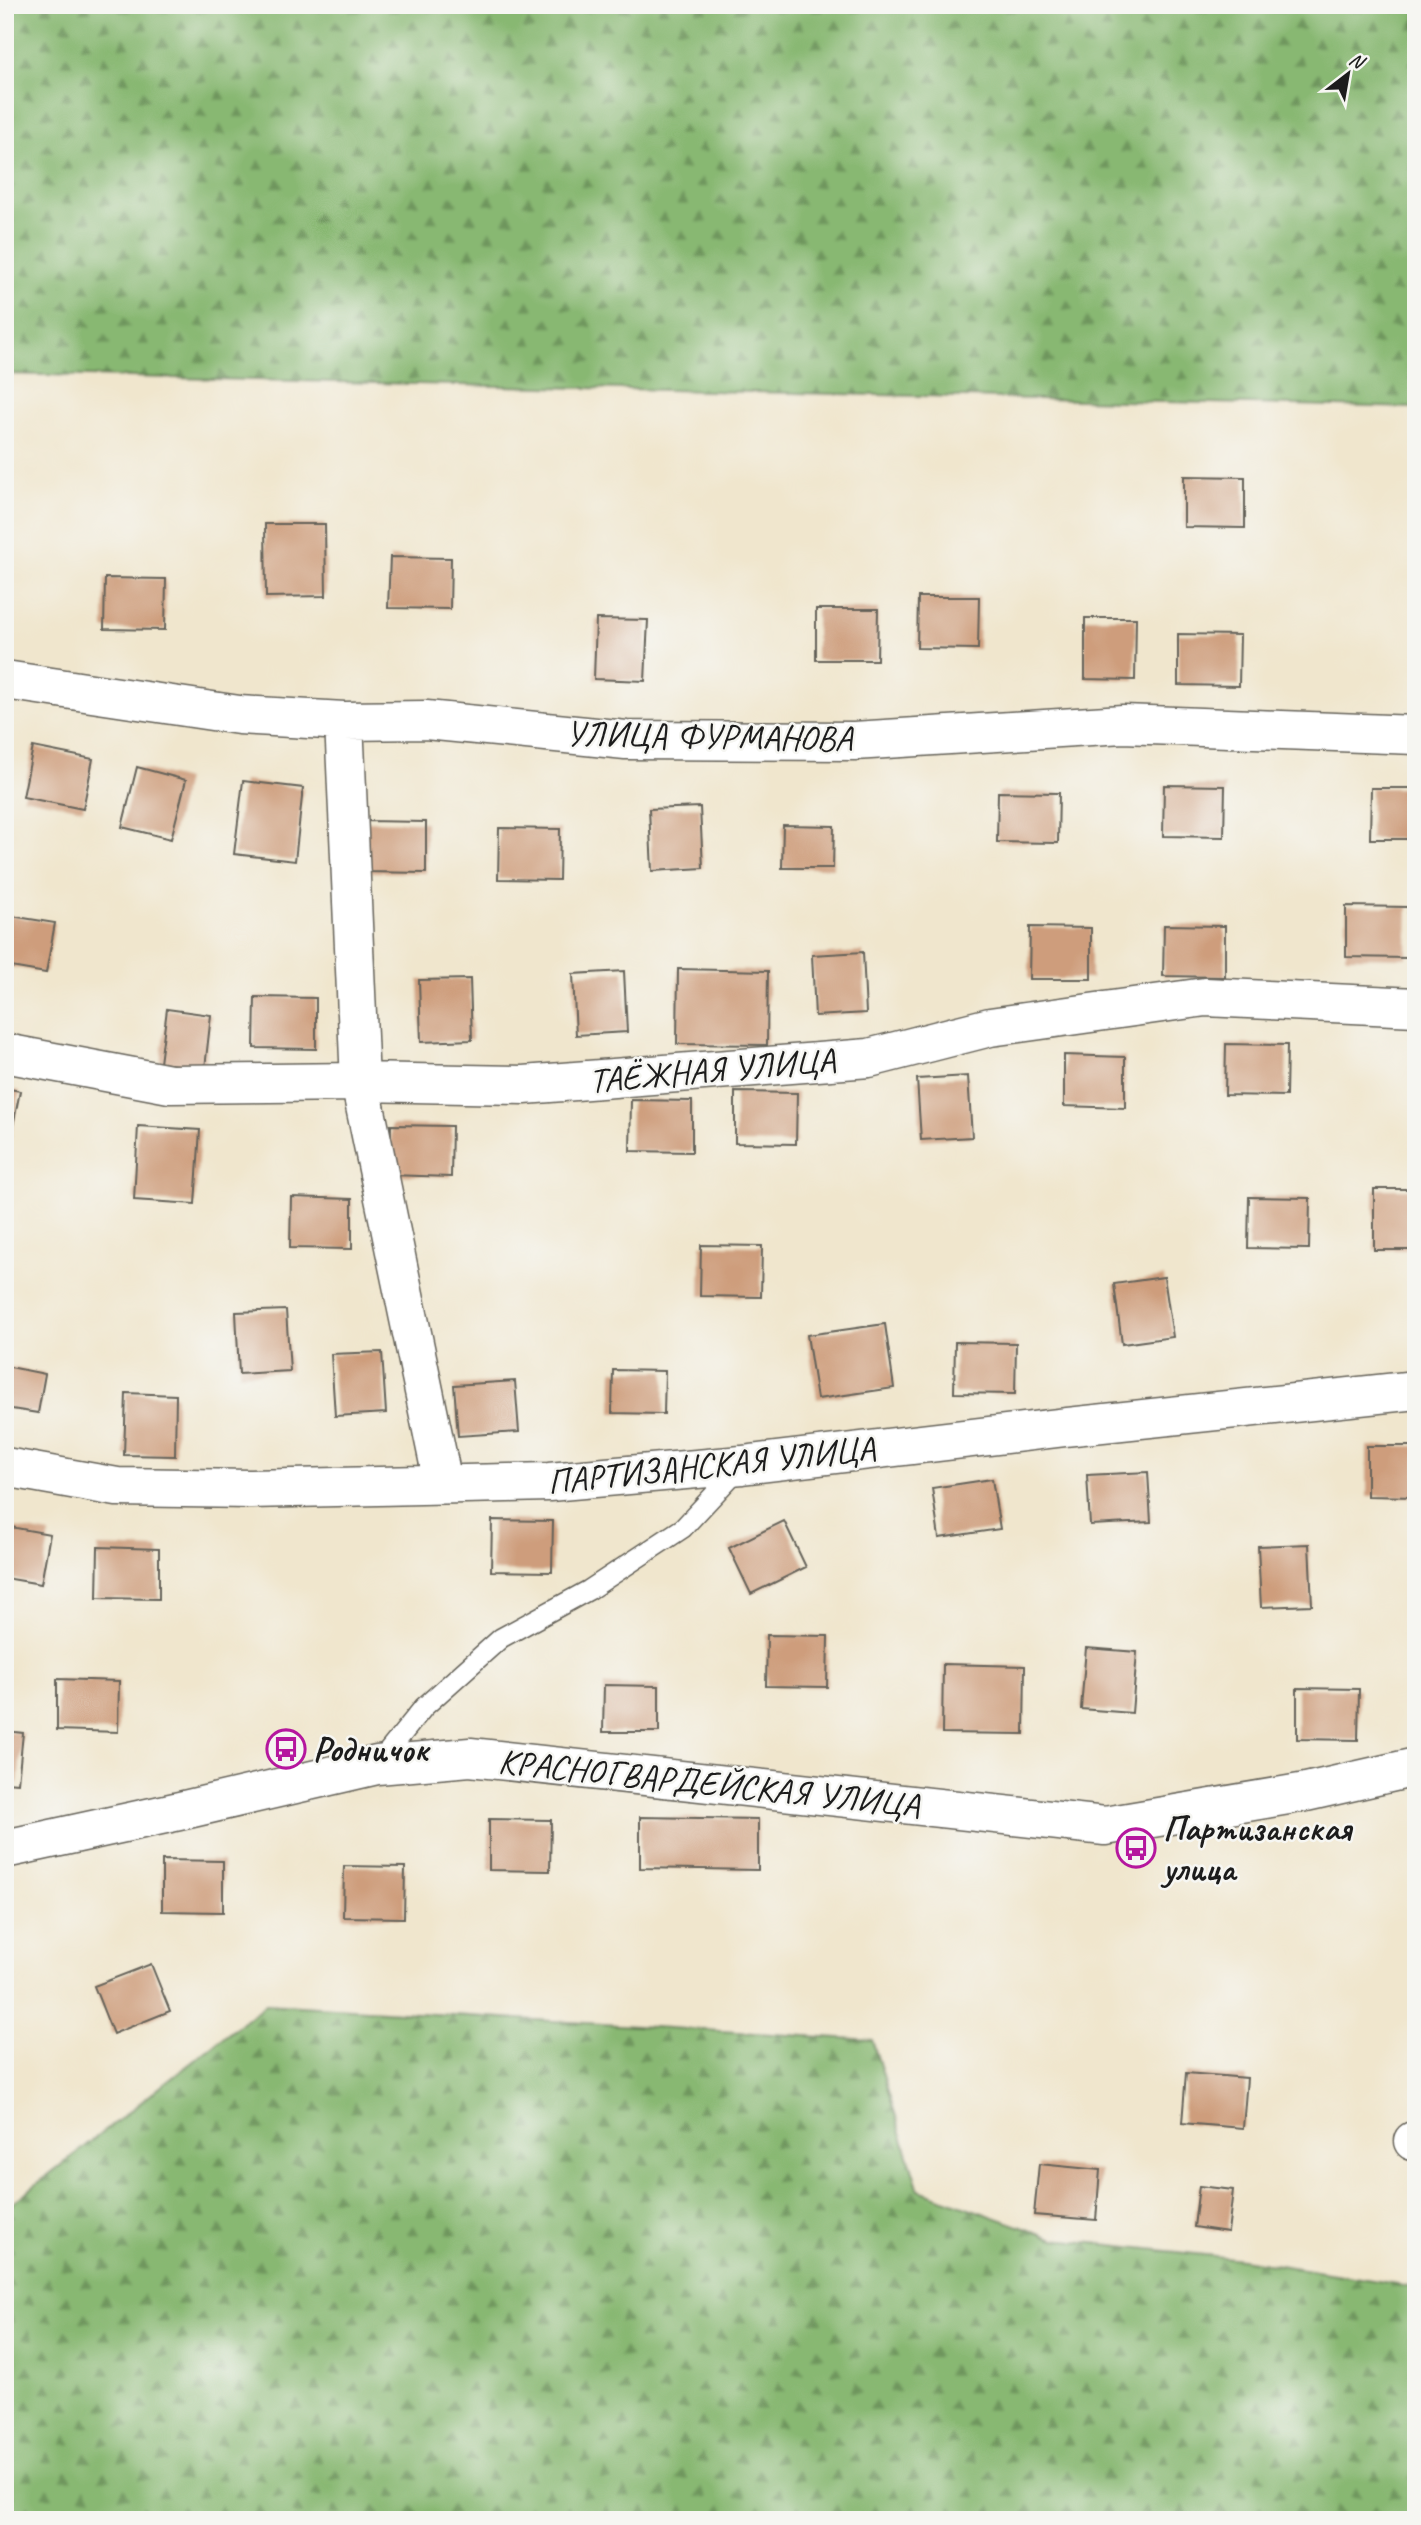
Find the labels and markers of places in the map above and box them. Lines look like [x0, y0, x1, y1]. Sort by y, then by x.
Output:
place label: Родничок [313, 1727, 431, 1772]
bus stop icon: Родничок [265, 1728, 307, 1770]
place label: Партизанская улица [1160, 1806, 1354, 1891]
bus stop icon: Партизанская улица [1115, 1827, 1157, 1869]

